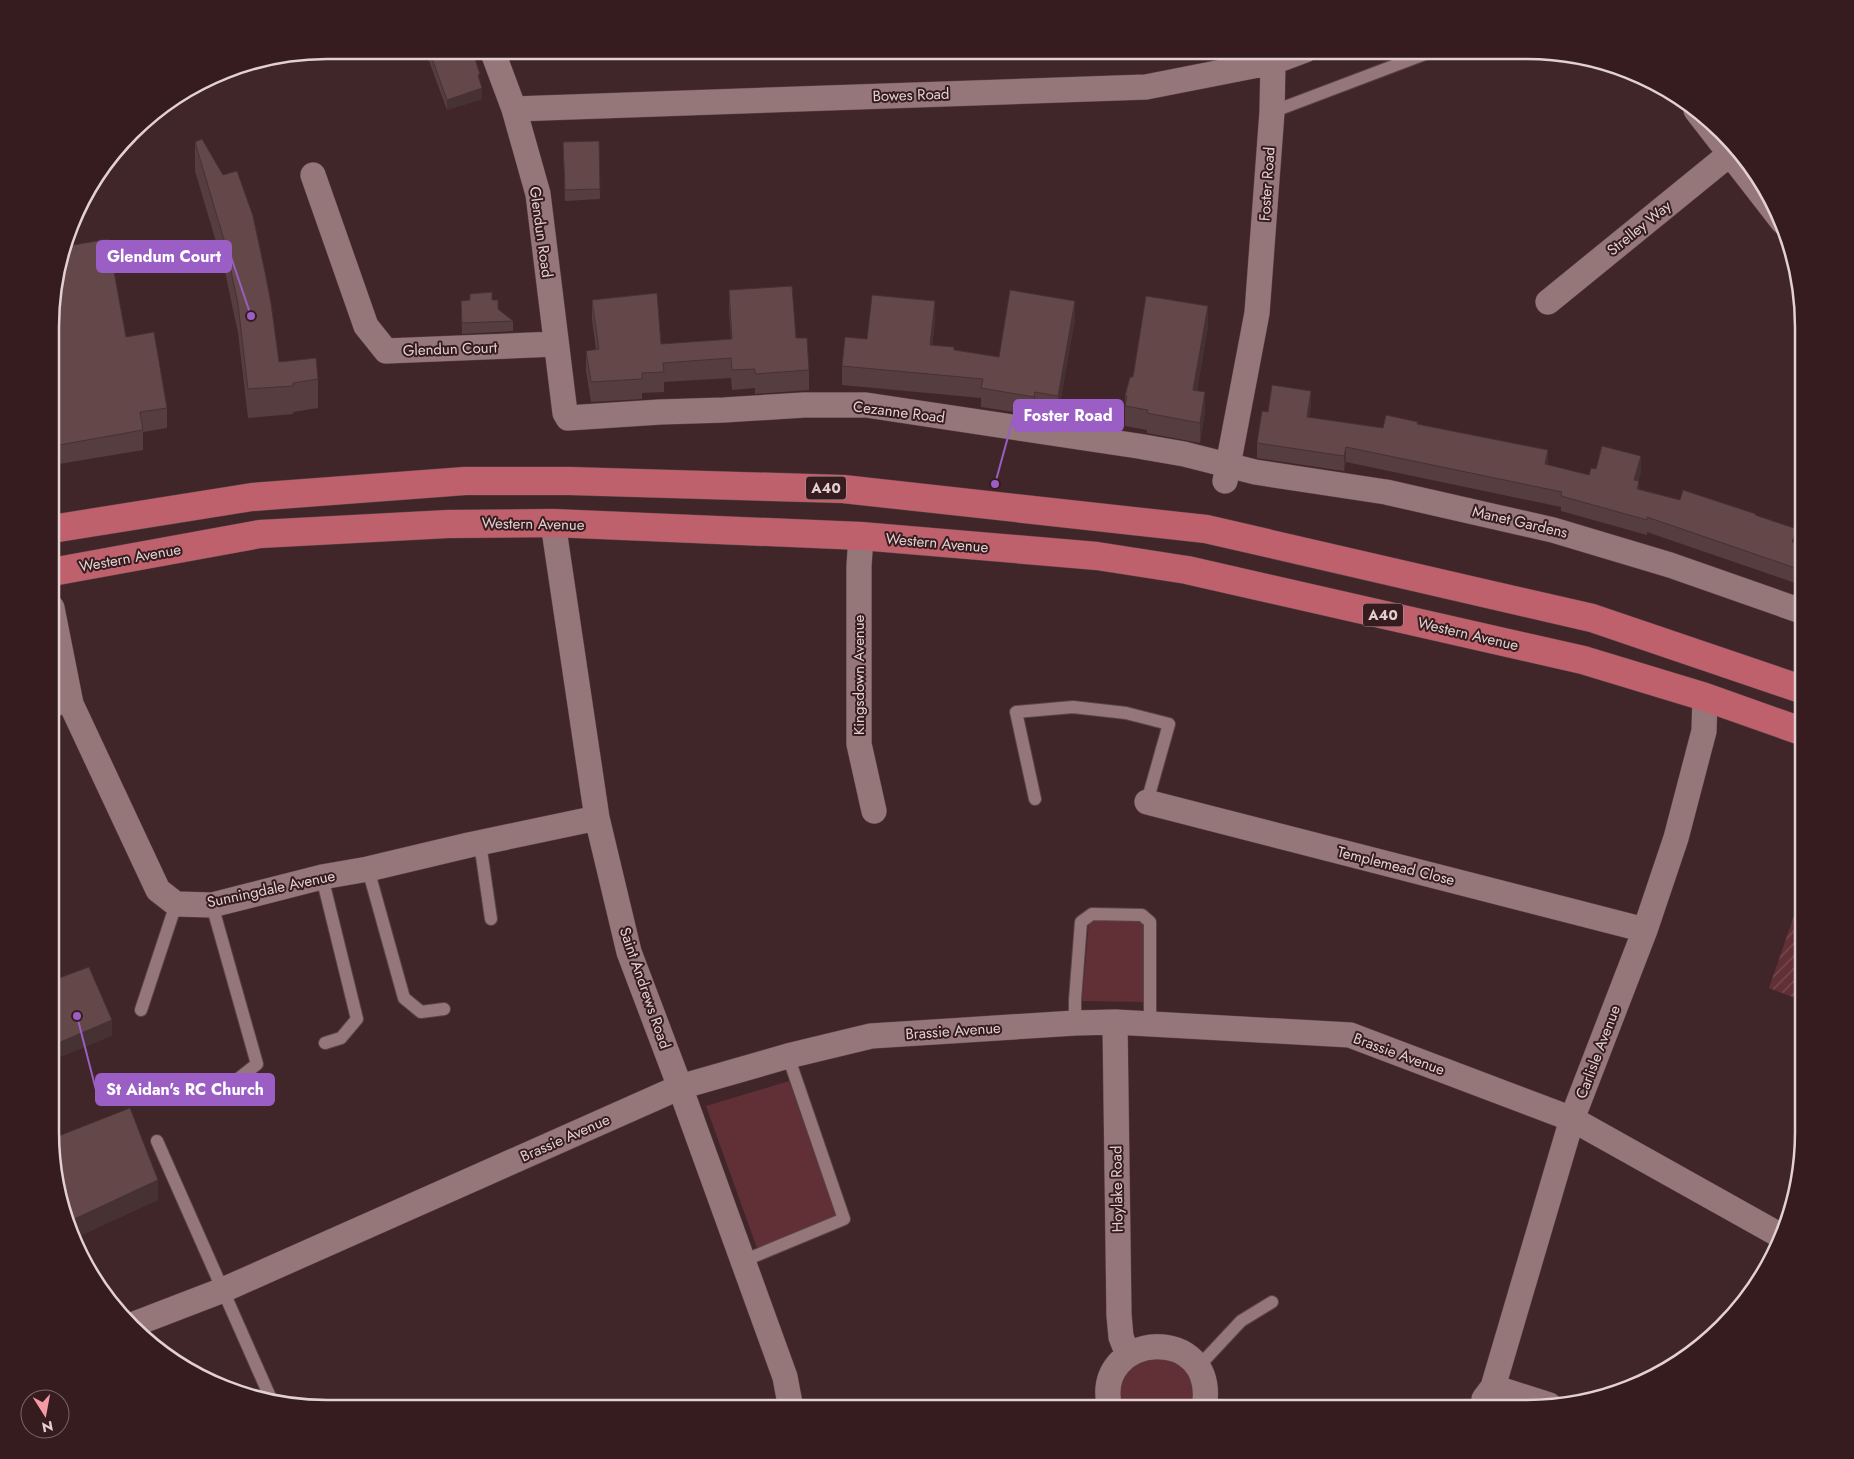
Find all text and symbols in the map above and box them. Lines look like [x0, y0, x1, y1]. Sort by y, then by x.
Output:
street label: Bowes Road [872, 83, 950, 107]
street label: Foster Road [1253, 146, 1281, 222]
street label: Glendun Road [524, 185, 558, 279]
street label: Strelley Way [1602, 195, 1676, 261]
callout: Glendum Court [97, 241, 231, 272]
text: Glendum Court [107, 245, 222, 268]
street label: Glendun Court [402, 336, 498, 362]
street label: Cezanne Road [852, 395, 946, 429]
callout: Foster Road [1014, 400, 1123, 431]
text: Foster Road [1023, 404, 1113, 427]
road number: A40 [806, 476, 846, 499]
street label: Manet Gardens [1470, 500, 1570, 544]
street label: Western Avenue [481, 512, 585, 536]
street label: Western Avenue [885, 528, 990, 558]
street label: Western Avenue [77, 538, 183, 578]
road number: A40 [1363, 604, 1403, 626]
street label: Western Avenue [1415, 612, 1521, 656]
street label: Kingsdown Avenue [848, 614, 870, 735]
street label: Templemead Close [1335, 841, 1457, 891]
street label: Sunningdale Avenue [205, 865, 337, 913]
street label: Saint Andrews Road [614, 924, 676, 1052]
street label: Carlisle Avenue [1570, 1002, 1626, 1102]
street label: Brassie Avenue [905, 1017, 1002, 1045]
street label: Brassie Avenue [1350, 1027, 1448, 1081]
callout: St Aidan's RC Church [96, 1074, 274, 1105]
text: St Aidan's RC Church [106, 1078, 264, 1101]
street label: Brassie Avenue [517, 1108, 613, 1168]
street label: Hoylake Road [1105, 1145, 1129, 1233]
north arrow [20, 1389, 70, 1439]
text: N [40, 1416, 55, 1438]

